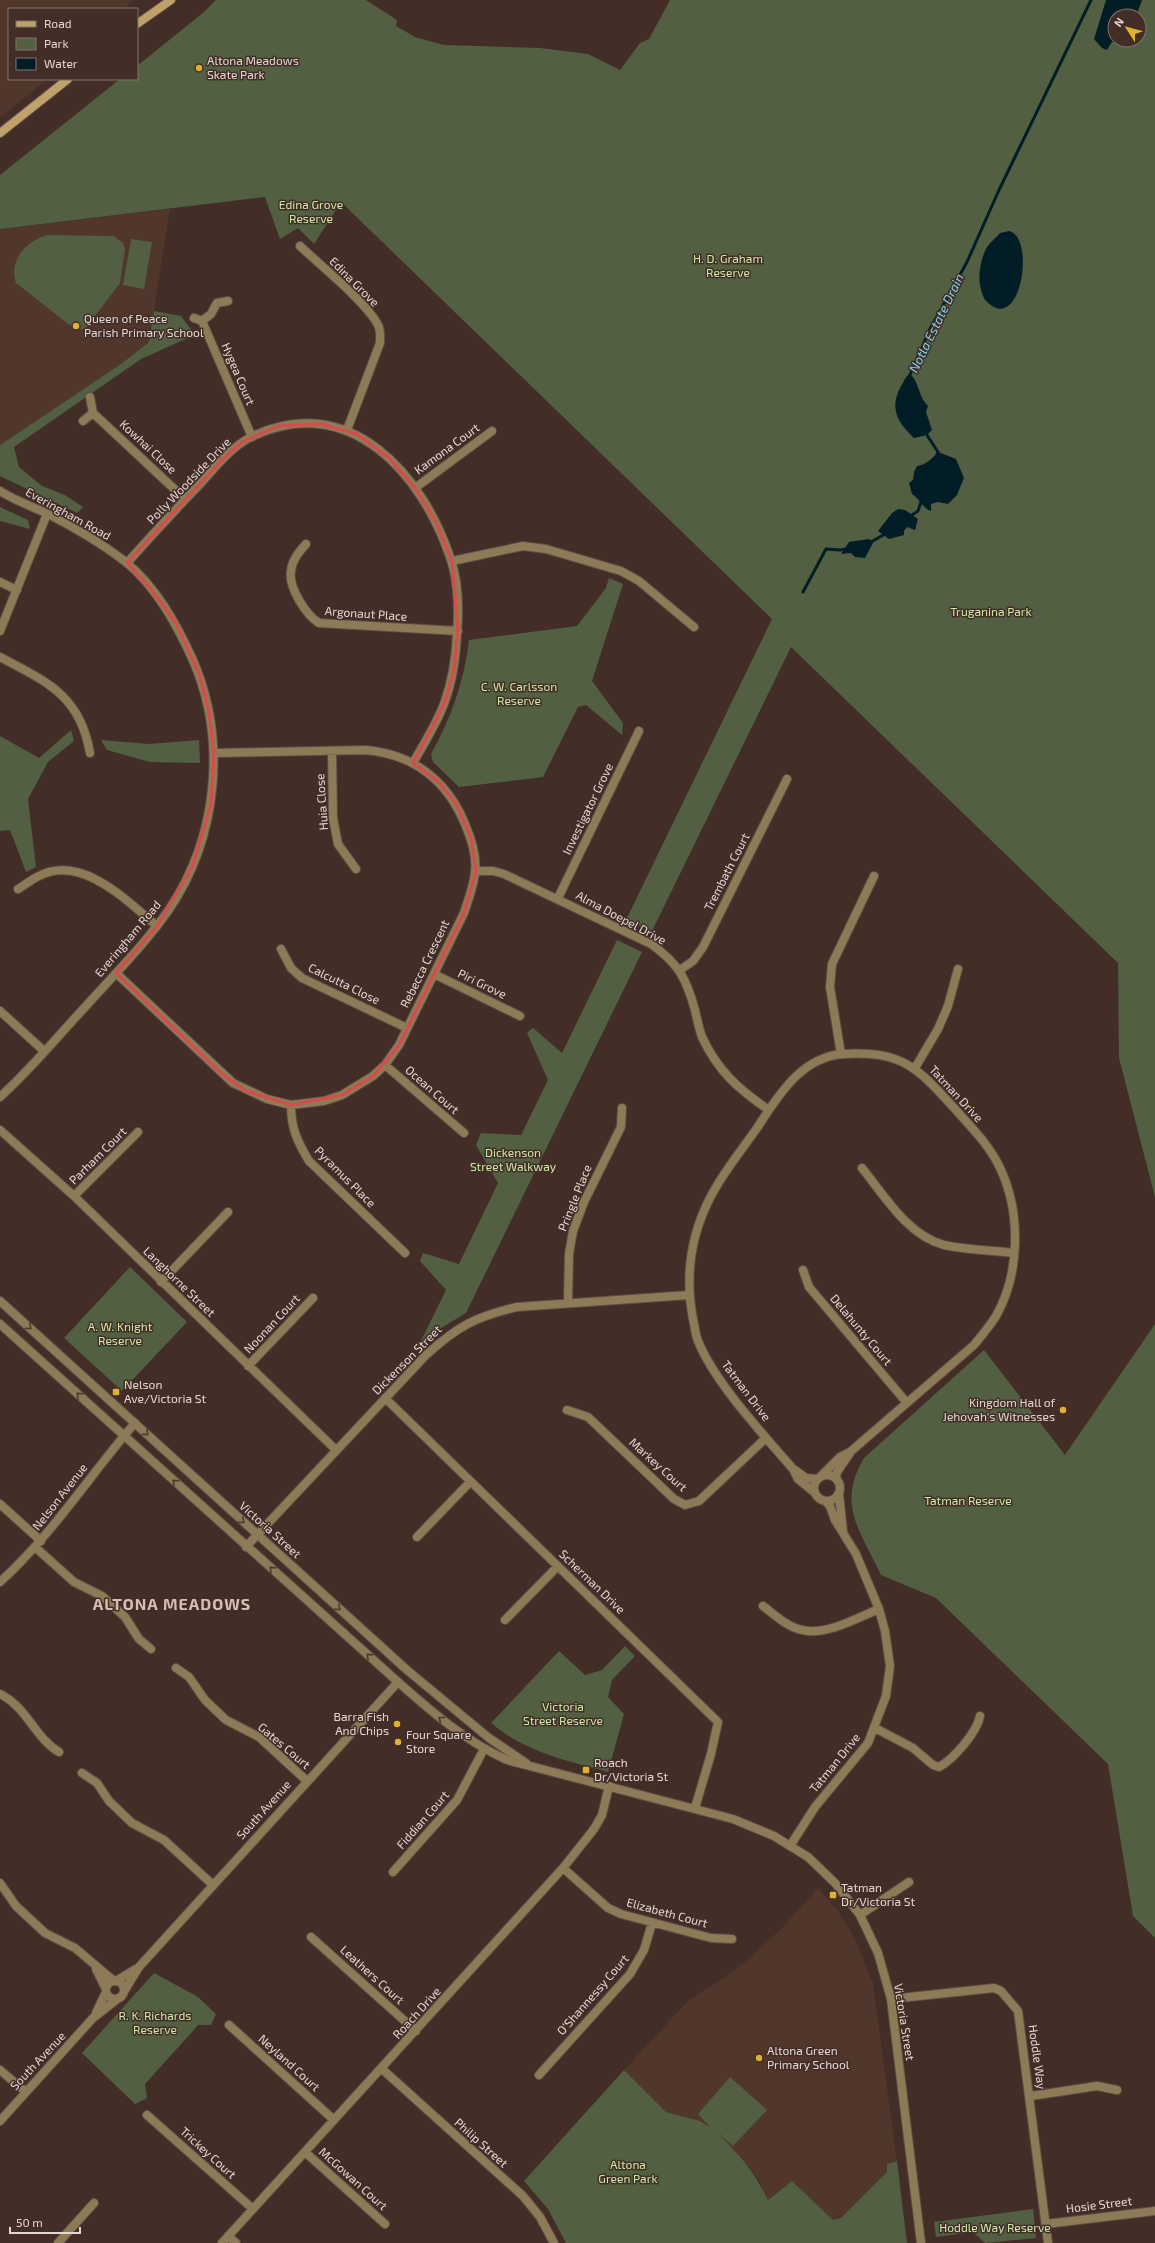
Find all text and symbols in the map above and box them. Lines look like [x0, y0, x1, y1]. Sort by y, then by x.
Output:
legend [8, 8, 138, 80]
north arrow [1107, 8, 1147, 48]
text: N [1111, 15, 1126, 29]
text: Road [44, 16, 72, 30]
text: Park [44, 36, 69, 50]
place label: Altona Meadows Skate Park [207, 53, 299, 81]
text: Water [44, 56, 78, 70]
marker: Altona Meadows Skate Park [194, 63, 204, 73]
park label: Edina Grove Reserve [279, 197, 343, 225]
park label: H. D. Graham Reserve [693, 251, 763, 279]
street label: Edina Grove [327, 254, 382, 309]
water label: Notla Estate Drain [905, 271, 967, 375]
place label: Queen of Peace Parish Primary School [84, 311, 204, 339]
marker: Queen of Peace Parish Primary School [71, 321, 81, 331]
street label: Hygea Court [219, 340, 259, 407]
street label: Kowhai Close [117, 416, 180, 476]
street label: Kamona Court [411, 420, 482, 477]
street label: Polly Woodside Drive [143, 434, 233, 526]
street label: Everingham Road [23, 484, 114, 542]
street label: Argonaut Place [324, 603, 408, 623]
park label: Truganina Park [950, 604, 1032, 618]
park label: C. W. Carlsson Reserve [481, 679, 557, 707]
street label: Investigator Grove [559, 761, 615, 857]
street label: Huia Close [312, 773, 330, 831]
street label: Trembath Court [701, 830, 752, 913]
street label: Alma Doepel Drive [574, 887, 669, 947]
street label: Everingham Road [91, 897, 163, 979]
street label: Rebecca Crescent [397, 917, 452, 1010]
street label: Calcutta Close [306, 960, 383, 1006]
street label: Piri Grove [456, 965, 509, 1001]
street label: Ocean Court [403, 1062, 463, 1117]
street label: Tatman Drive [927, 1062, 986, 1125]
street label: Parham Court [66, 1124, 129, 1187]
street label: Pyramus Place [312, 1143, 379, 1210]
park label: Dickenson Street Walkway [470, 1145, 557, 1173]
street label: Pringle Place [554, 1162, 594, 1233]
street label: Langhorne Street [141, 1243, 219, 1319]
street label: Noonan Court [241, 1291, 302, 1356]
street label: Delahunty Court [828, 1291, 896, 1368]
park label: A. W. Knight Reserve [88, 1319, 153, 1347]
street label: Dickenson Street [369, 1321, 444, 1397]
one-way arrow [24, 1323, 32, 1330]
street label: Tatman Drive [719, 1357, 774, 1423]
place label: Nelson Ave/Victoria St [124, 1377, 206, 1405]
marker: Nelson Ave/Victoria St [111, 1387, 121, 1397]
one-way arrow [76, 1392, 84, 1399]
place label: Kingdom Hall of Jehovah's Witnesses [943, 1395, 1055, 1423]
marker: Kingdom Hall of Jehovah's Witnesses [1058, 1405, 1068, 1415]
one-way arrow [141, 1429, 149, 1436]
street label: Markey Court [627, 1435, 691, 1494]
street label: Nelson Avenue [29, 1460, 90, 1533]
one-way arrow [173, 1480, 180, 1487]
park label: Tatman Reserve [924, 1493, 1012, 1507]
street label: Victoria Street [237, 1498, 305, 1561]
one-way arrow [237, 1516, 245, 1524]
street label: Scherman Drive [557, 1546, 629, 1616]
one-way arrow [269, 1567, 276, 1574]
district label: ALTONA MEADOWS [93, 1594, 251, 1613]
one-way arrow [334, 1604, 341, 1611]
one-way arrow [366, 1654, 373, 1661]
park label: Victoria Street Reserve [523, 1699, 603, 1727]
place label: Barra Fish And Chips [334, 1709, 389, 1737]
one-way arrow [438, 1716, 445, 1723]
street label: Gates Court [256, 1719, 314, 1771]
marker: Barra Fish And Chips [392, 1719, 402, 1729]
place label: Four Square Store [406, 1727, 471, 1755]
street label: Tatman Drive [806, 1730, 862, 1795]
marker: Four Square Store [393, 1737, 403, 1747]
place label: Roach Dr/Victoria St [594, 1755, 668, 1783]
marker: Roach Dr/Victoria St [581, 1765, 591, 1775]
street label: South Avenue [233, 1777, 293, 1842]
street label: Fiddian Court [393, 1787, 452, 1851]
place label: Tatman Dr/Victoria St [841, 1880, 915, 1908]
marker: Tatman Dr/Victoria St [828, 1890, 838, 1900]
street label: Elizabeth Court [625, 1894, 710, 1930]
street label: Leathers Court [338, 1942, 408, 2007]
street label: O'Shannessy Court [553, 1951, 631, 2037]
street label: Victoria Street [892, 1982, 918, 2062]
street label: Roach Drive [389, 1984, 443, 2041]
park label: R. K. Richards Reserve [119, 2008, 191, 2036]
street label: Hoddle Way [1027, 2024, 1050, 2091]
street label: South Avenue [7, 2028, 68, 2092]
street label: Neyland Court [256, 2031, 324, 2094]
place label: Altona Green Primary School [767, 2043, 850, 2071]
marker: Altona Green Primary School [754, 2053, 764, 2063]
street label: Philip Street [452, 2115, 511, 2170]
street label: Trickey Court [178, 2123, 240, 2181]
street label: McGowan Court [317, 2144, 391, 2213]
park label: Altona Green Park [598, 2157, 658, 2185]
street label: Hosie Street [1065, 2193, 1133, 2215]
scale bar [10, 2209, 80, 2235]
text: 50 m [16, 2215, 43, 2229]
park label: Hoddle Way Reserve [939, 2220, 1051, 2234]

